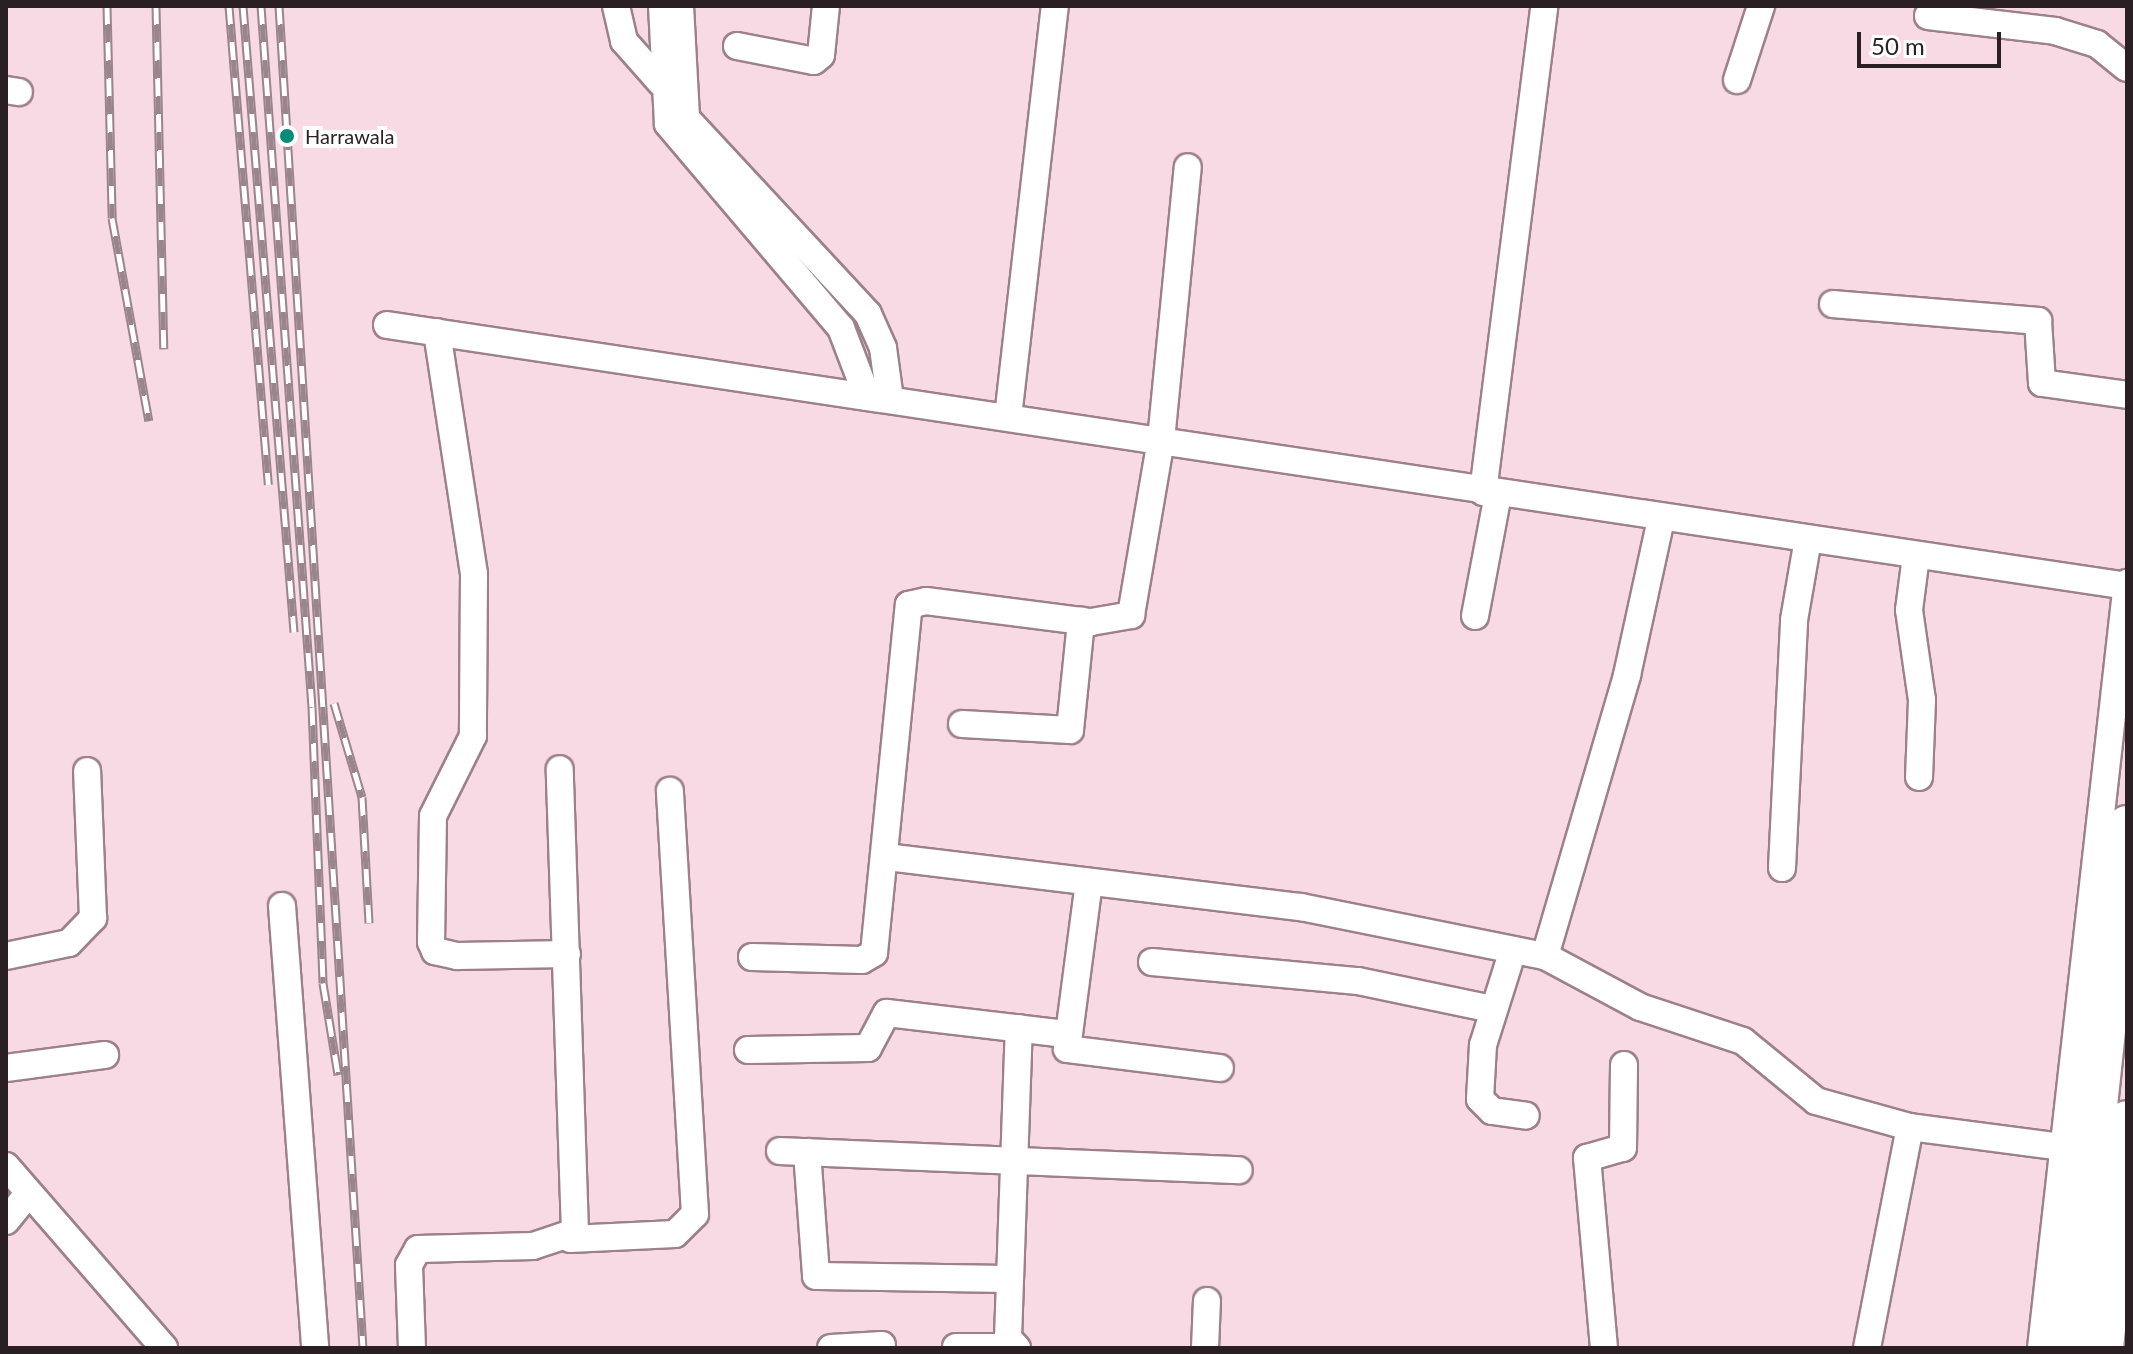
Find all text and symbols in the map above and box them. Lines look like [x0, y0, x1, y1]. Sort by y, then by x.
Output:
scale bar [1861, 16, 2005, 66]
text: 50 m [1871, 31, 1925, 60]
place label: Harrawala [305, 124, 394, 148]
marker: Harrawala [276, 125, 298, 147]

